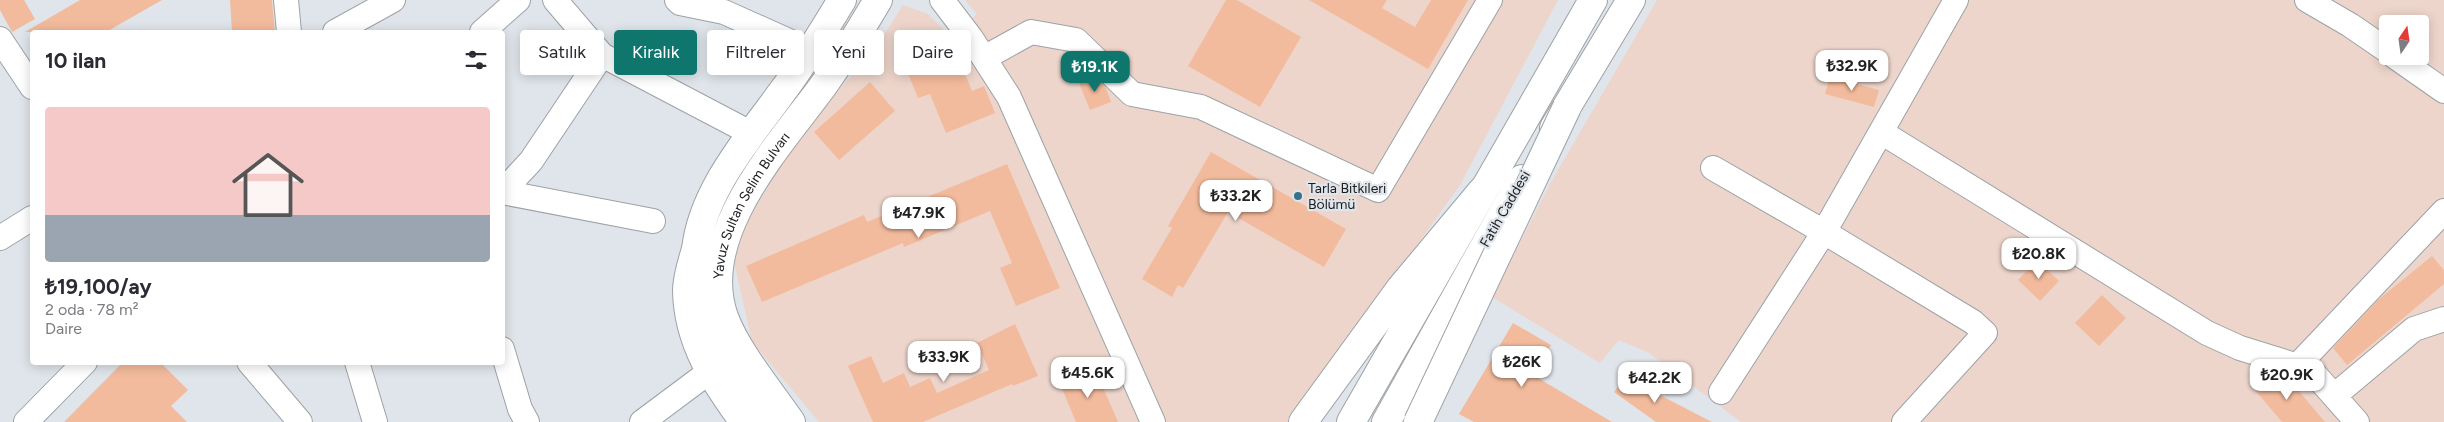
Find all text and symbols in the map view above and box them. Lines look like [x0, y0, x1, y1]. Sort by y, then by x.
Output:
north arrow [2379, 15, 2429, 65]
map controls [2379, 15, 2429, 65]
chip: Satılık [520, 30, 604, 75]
chip: Kiralık [614, 30, 697, 75]
chip: Filtreler [707, 30, 804, 75]
chip: Yeni [814, 30, 884, 75]
chip: Daire [894, 30, 971, 75]
icon: filters [462, 46, 490, 74]
text: 10 ilan [45, 48, 106, 73]
pin: ₺32.9K [1811, 49, 1893, 92]
pin: ₺19.1K [1054, 51, 1136, 93]
text: ₺32.9K [1826, 56, 1878, 75]
text: ₺19.1K [1072, 57, 1118, 76]
street label: Yavuz Sultan Selim Bulvarı [710, 129, 793, 280]
icon: home [223, 140, 313, 230]
street label: Fatih Caddesi [1476, 168, 1534, 250]
pin: ₺33.2K [1195, 180, 1277, 222]
place label: Tarla Bitkileri Bölümü [1308, 180, 1386, 213]
text: ₺33.2K [1211, 186, 1261, 205]
marker: Tarla Bitkileri Bölümü [1292, 190, 1304, 202]
pin: ₺47.9K [878, 196, 960, 239]
text: ₺47.9K [893, 203, 945, 222]
pin: ₺20.8K [1998, 238, 2080, 280]
text: ₺20.8K [2012, 244, 2066, 263]
text: ₺19,100/ay [45, 274, 152, 299]
text: 2 oda · 78 m² [45, 300, 138, 319]
text: Daire [45, 319, 82, 338]
pin: ₺33.9K [903, 340, 985, 383]
pin: ₺26K [1492, 346, 1552, 388]
text: ₺33.9K [919, 347, 969, 366]
text: ₺26K [1503, 352, 1541, 371]
pin: ₺45.6K [1047, 356, 1129, 399]
pin: ₺20.9K [2246, 358, 2328, 401]
pin: ₺42.2K [1614, 362, 1696, 404]
text: ₺45.6K [1062, 363, 1114, 382]
text: ₺20.9K [2261, 365, 2313, 384]
text: ₺42.2K [1629, 368, 1681, 387]

